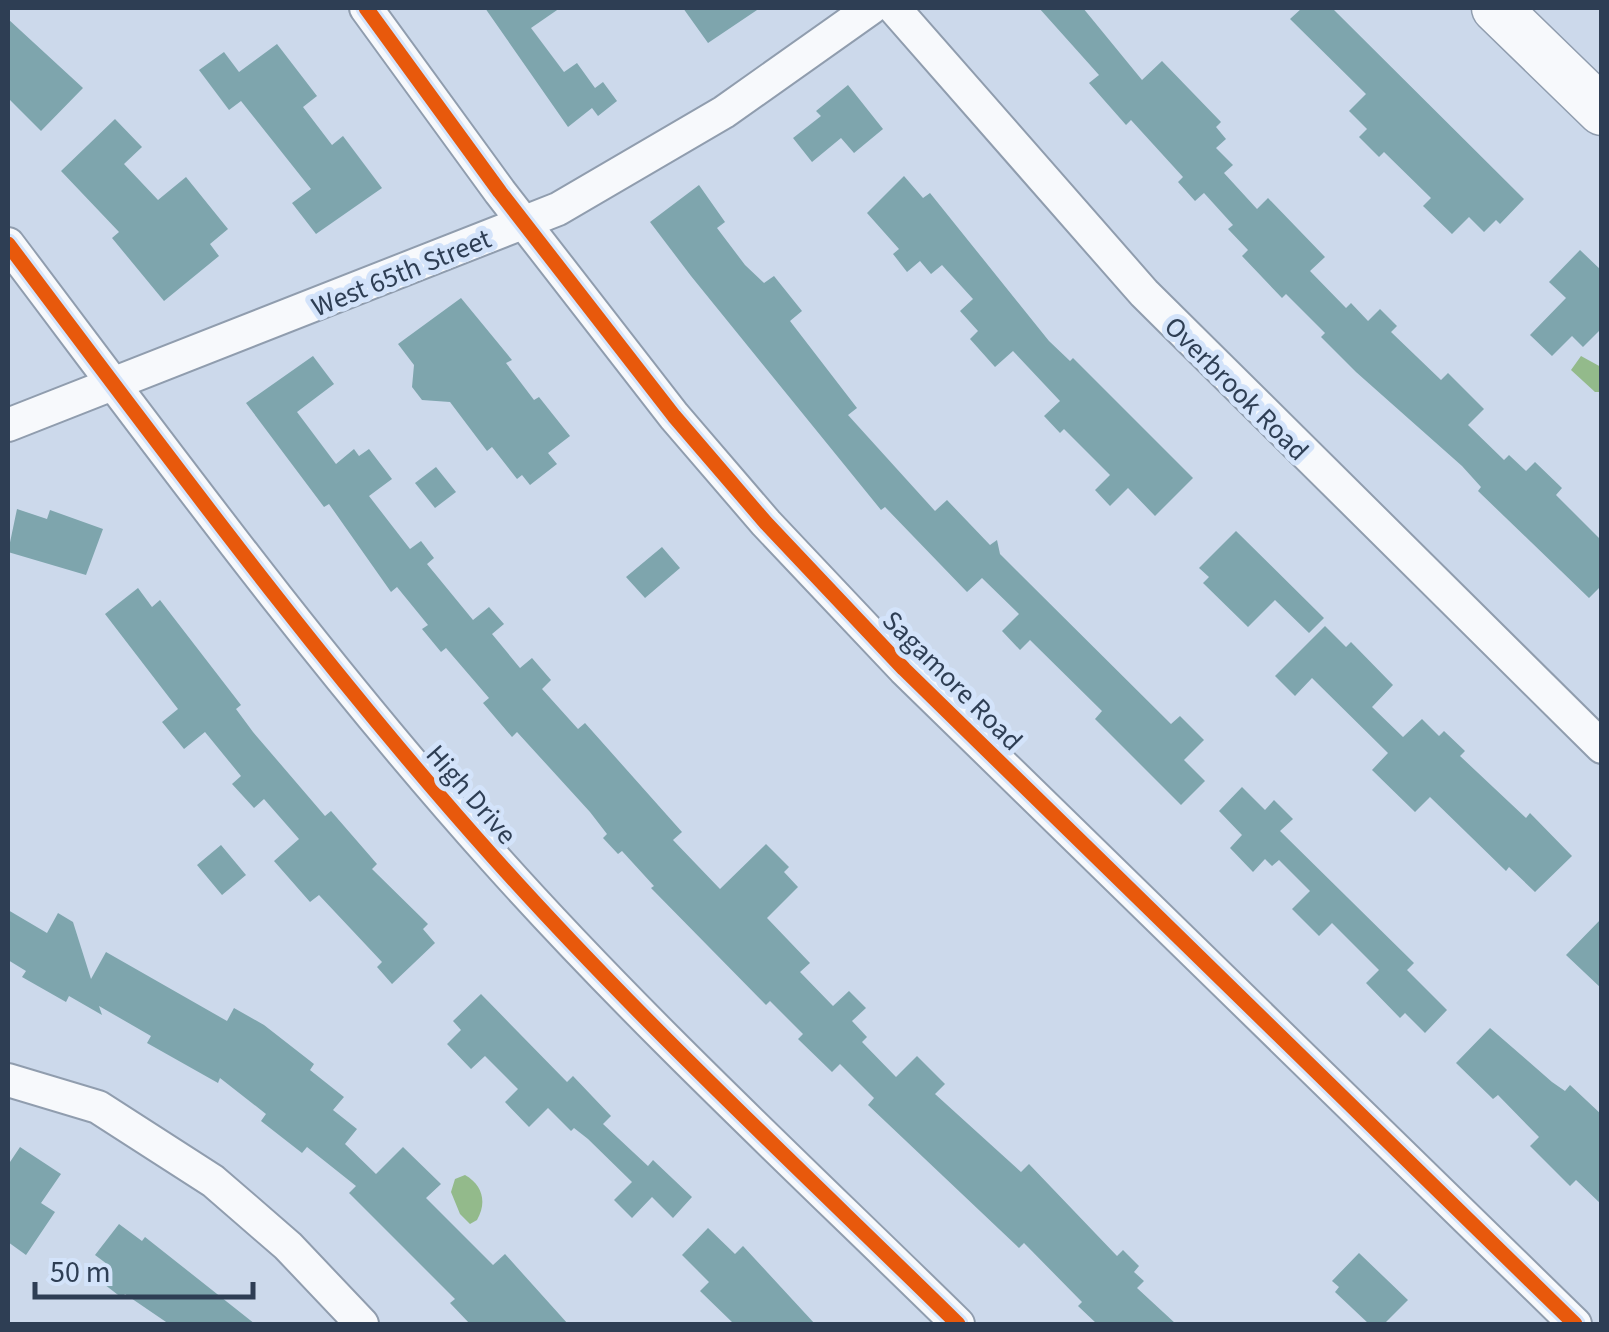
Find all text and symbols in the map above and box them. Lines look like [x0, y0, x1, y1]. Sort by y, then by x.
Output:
street label: West 65th Street [306, 219, 498, 327]
street label: Overbrook Road [1155, 307, 1318, 470]
street label: Sagamore Road [873, 601, 1032, 760]
street label: High Drive [417, 736, 526, 853]
scale bar [35, 1237, 252, 1299]
text: 50 m [50, 1251, 111, 1294]

